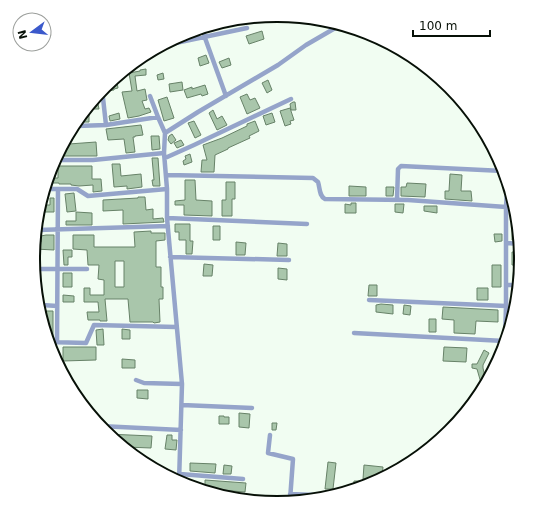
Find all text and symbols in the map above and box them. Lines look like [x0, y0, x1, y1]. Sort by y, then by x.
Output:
north arrow [12, 12, 52, 52]
scale bar [413, 12, 490, 38]
text: 100 m [419, 19, 457, 33]
text: N [15, 28, 30, 41]

